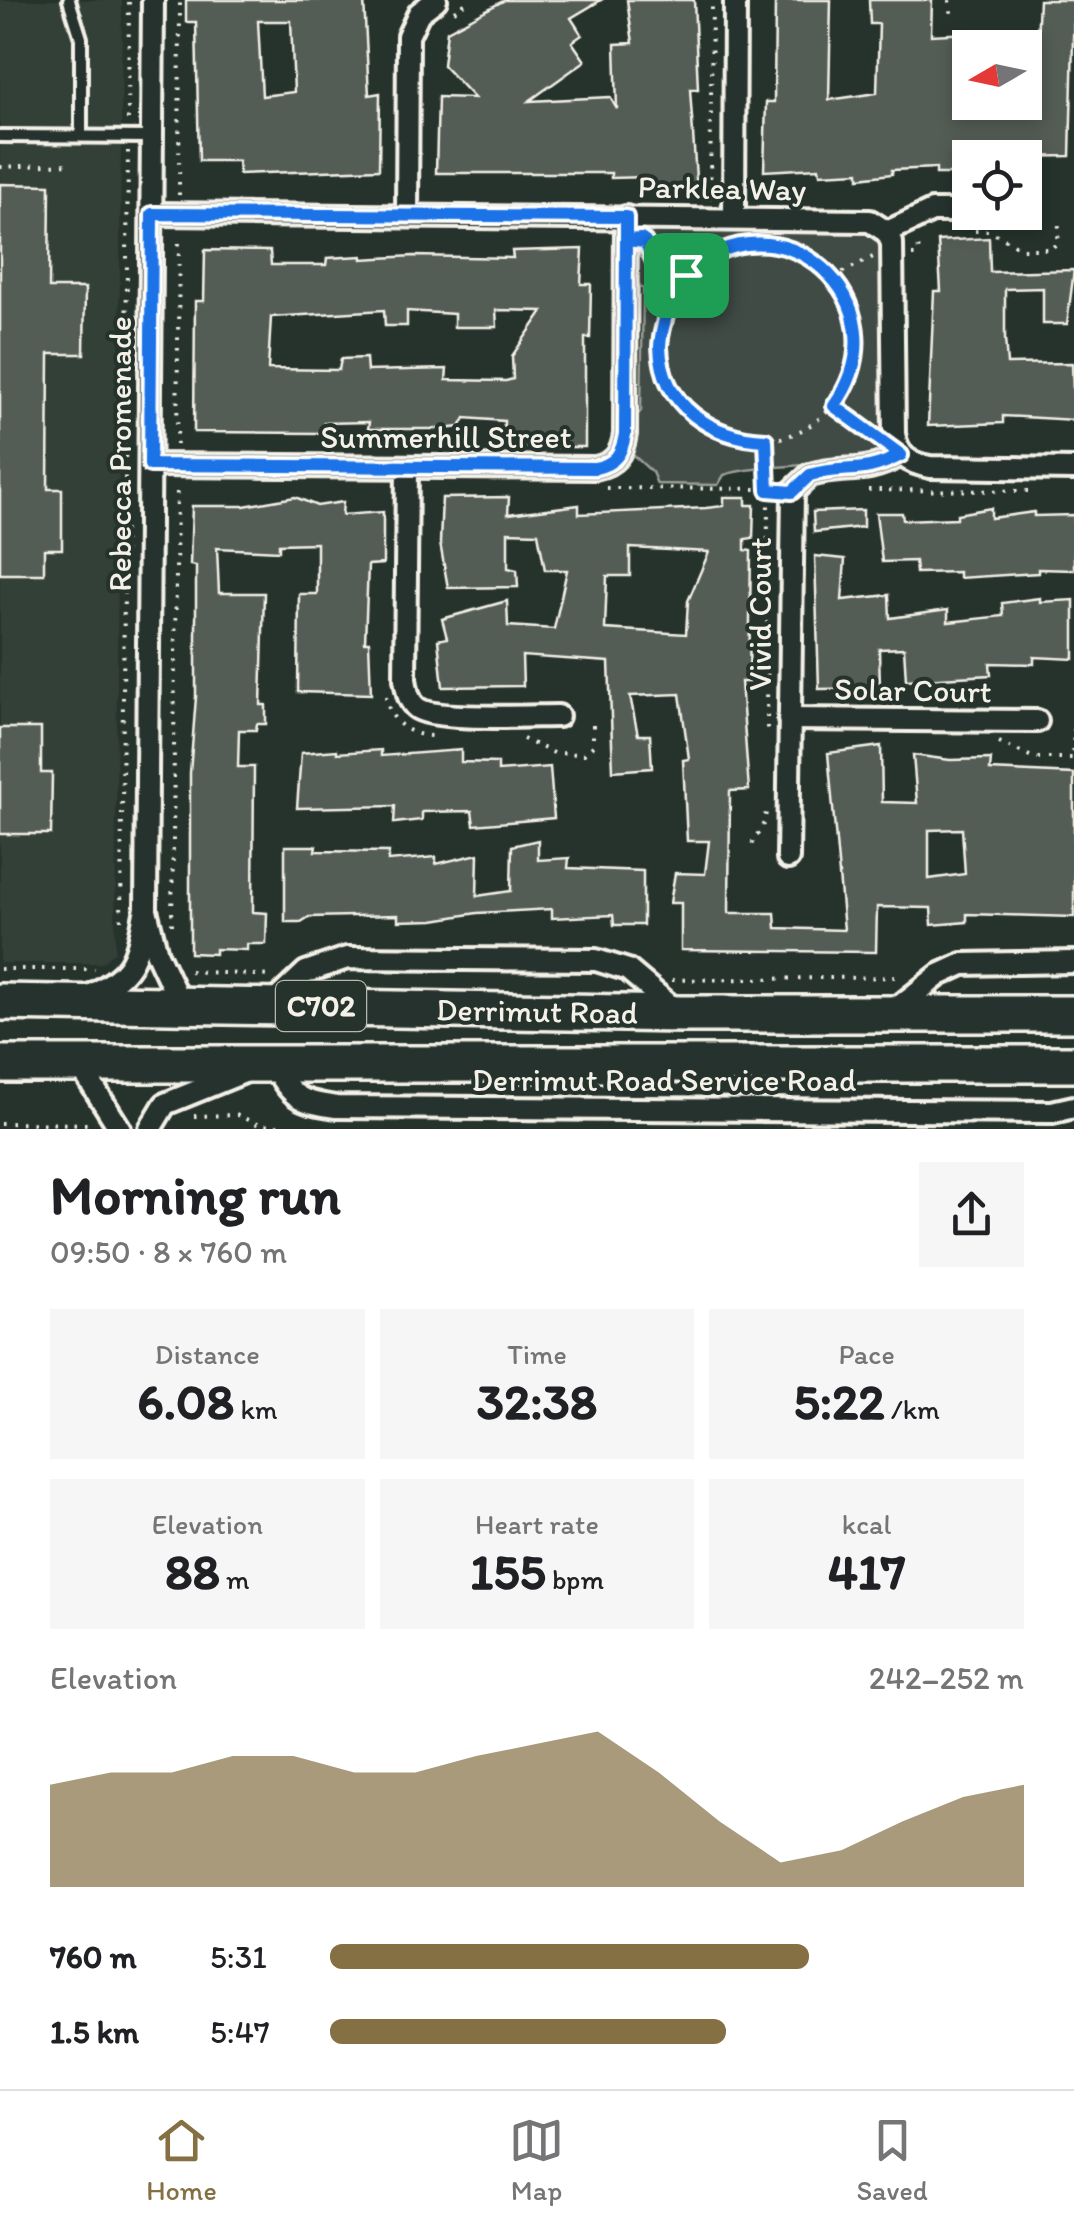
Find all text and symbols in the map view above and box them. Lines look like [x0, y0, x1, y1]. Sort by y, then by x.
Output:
north arrow [952, 30, 1042, 120]
map controls [952, 30, 1042, 230]
button: locate [952, 140, 1042, 230]
street label: Parklea Way [637, 168, 807, 208]
pin [644, 233, 729, 318]
icon: arrive [659, 248, 714, 303]
street label: Rebecca Promenade [101, 316, 139, 592]
street label: Summerhill Street [320, 418, 572, 456]
street label: Vivid Court [741, 537, 779, 691]
street label: Solar Court [834, 670, 992, 710]
road number: C702 [276, 981, 366, 1031]
street label: Derrimut Road [436, 990, 638, 1032]
street label: Derrimut Road Service Road [472, 1061, 856, 1099]
text: Morning run [50, 1162, 341, 1228]
button: share [919, 1162, 1024, 1267]
text: 09:50 · 8 × 760 m [50, 1233, 287, 1271]
text: Distance [155, 1337, 260, 1371]
text: Time [507, 1337, 567, 1371]
text: Pace [839, 1337, 895, 1371]
text: 6.08 [137, 1371, 234, 1432]
text: 32:38 [477, 1371, 597, 1432]
text: 5:22 [794, 1371, 885, 1432]
text: km [234, 1392, 277, 1426]
text: /km [885, 1392, 940, 1426]
text: Elevation [152, 1507, 263, 1541]
text: Heart rate [475, 1507, 599, 1541]
text: kcal [842, 1507, 892, 1541]
text: 88 [165, 1541, 220, 1602]
text: 155 [470, 1541, 546, 1602]
text: 417 [828, 1541, 906, 1602]
text: m [220, 1562, 250, 1596]
text: bpm [546, 1562, 604, 1596]
text: Elevation [50, 1659, 177, 1697]
text: 242–252 m [869, 1659, 1024, 1697]
text: 760 m [50, 1938, 137, 1976]
text: 5:31 [210, 1938, 267, 1976]
text: 1.5 km [50, 2013, 139, 2051]
text: 5:47 [210, 2013, 270, 2051]
tab: Home [146, 2113, 217, 2207]
tab: Map [509, 2113, 564, 2207]
tab: Saved [856, 2113, 928, 2207]

